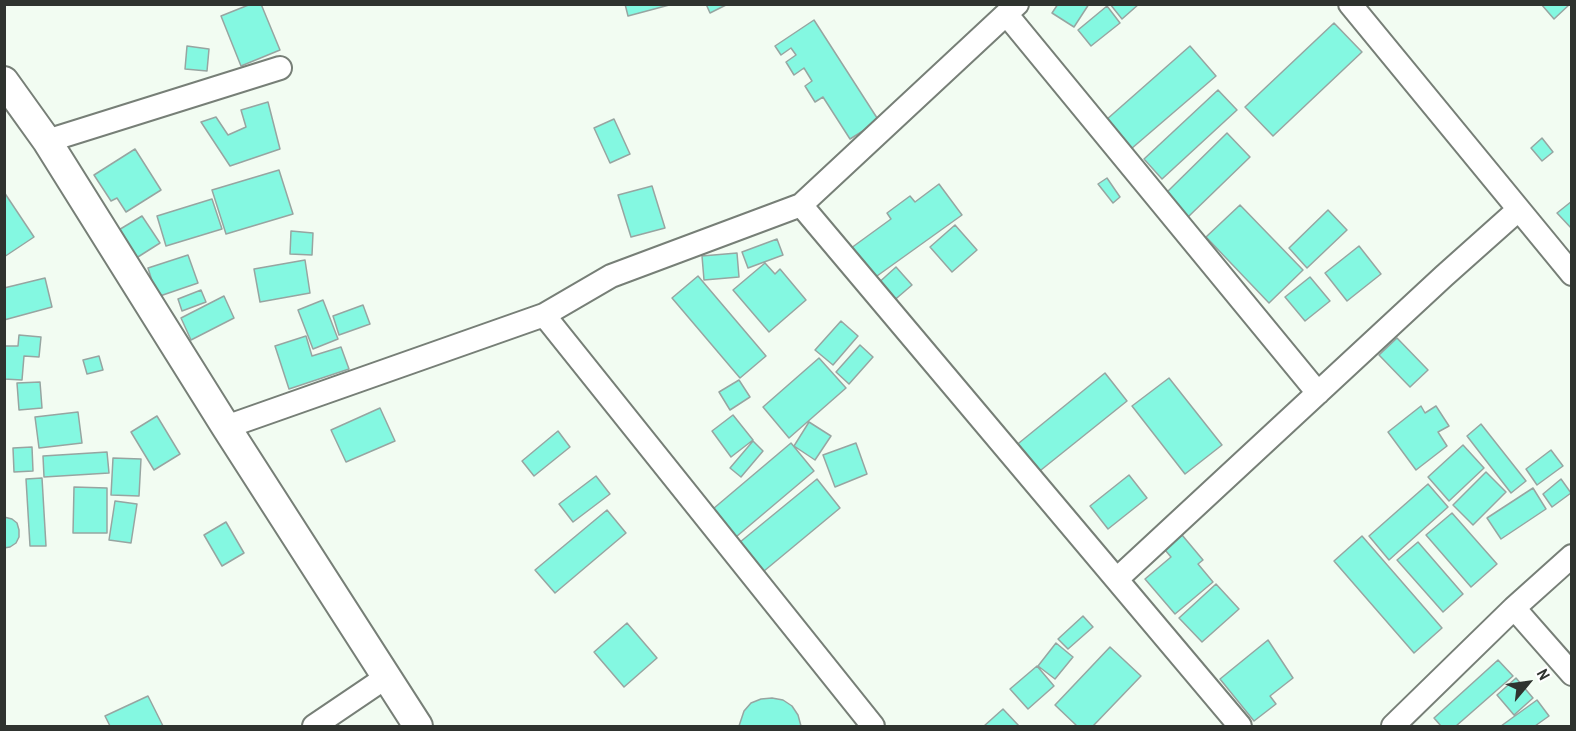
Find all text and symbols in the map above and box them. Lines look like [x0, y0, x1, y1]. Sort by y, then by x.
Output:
north arrow [1498, 653, 1558, 713]
text: N [1532, 665, 1556, 684]

